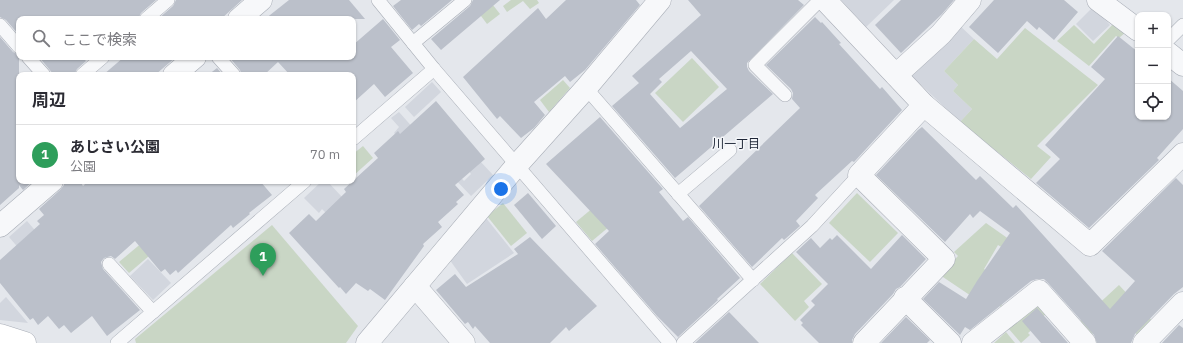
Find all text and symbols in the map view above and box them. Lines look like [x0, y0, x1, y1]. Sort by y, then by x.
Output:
map controls [1135, 12, 1171, 120]
button: + [1135, 12, 1171, 48]
search box [16, 16, 356, 60]
icon: search [30, 27, 52, 49]
text: ここで検索 [62, 30, 137, 49]
button: − [1135, 48, 1171, 84]
button: locate [1135, 84, 1171, 120]
text: 周辺 [32, 89, 66, 111]
district label: 川一丁目 [712, 136, 760, 151]
text: あじさい公園 [70, 137, 160, 156]
text: 1 [41, 146, 49, 163]
text: 70 m [310, 146, 340, 163]
text: 公園 [70, 158, 96, 175]
your location [491, 179, 511, 199]
pin: 1 [250, 243, 276, 276]

